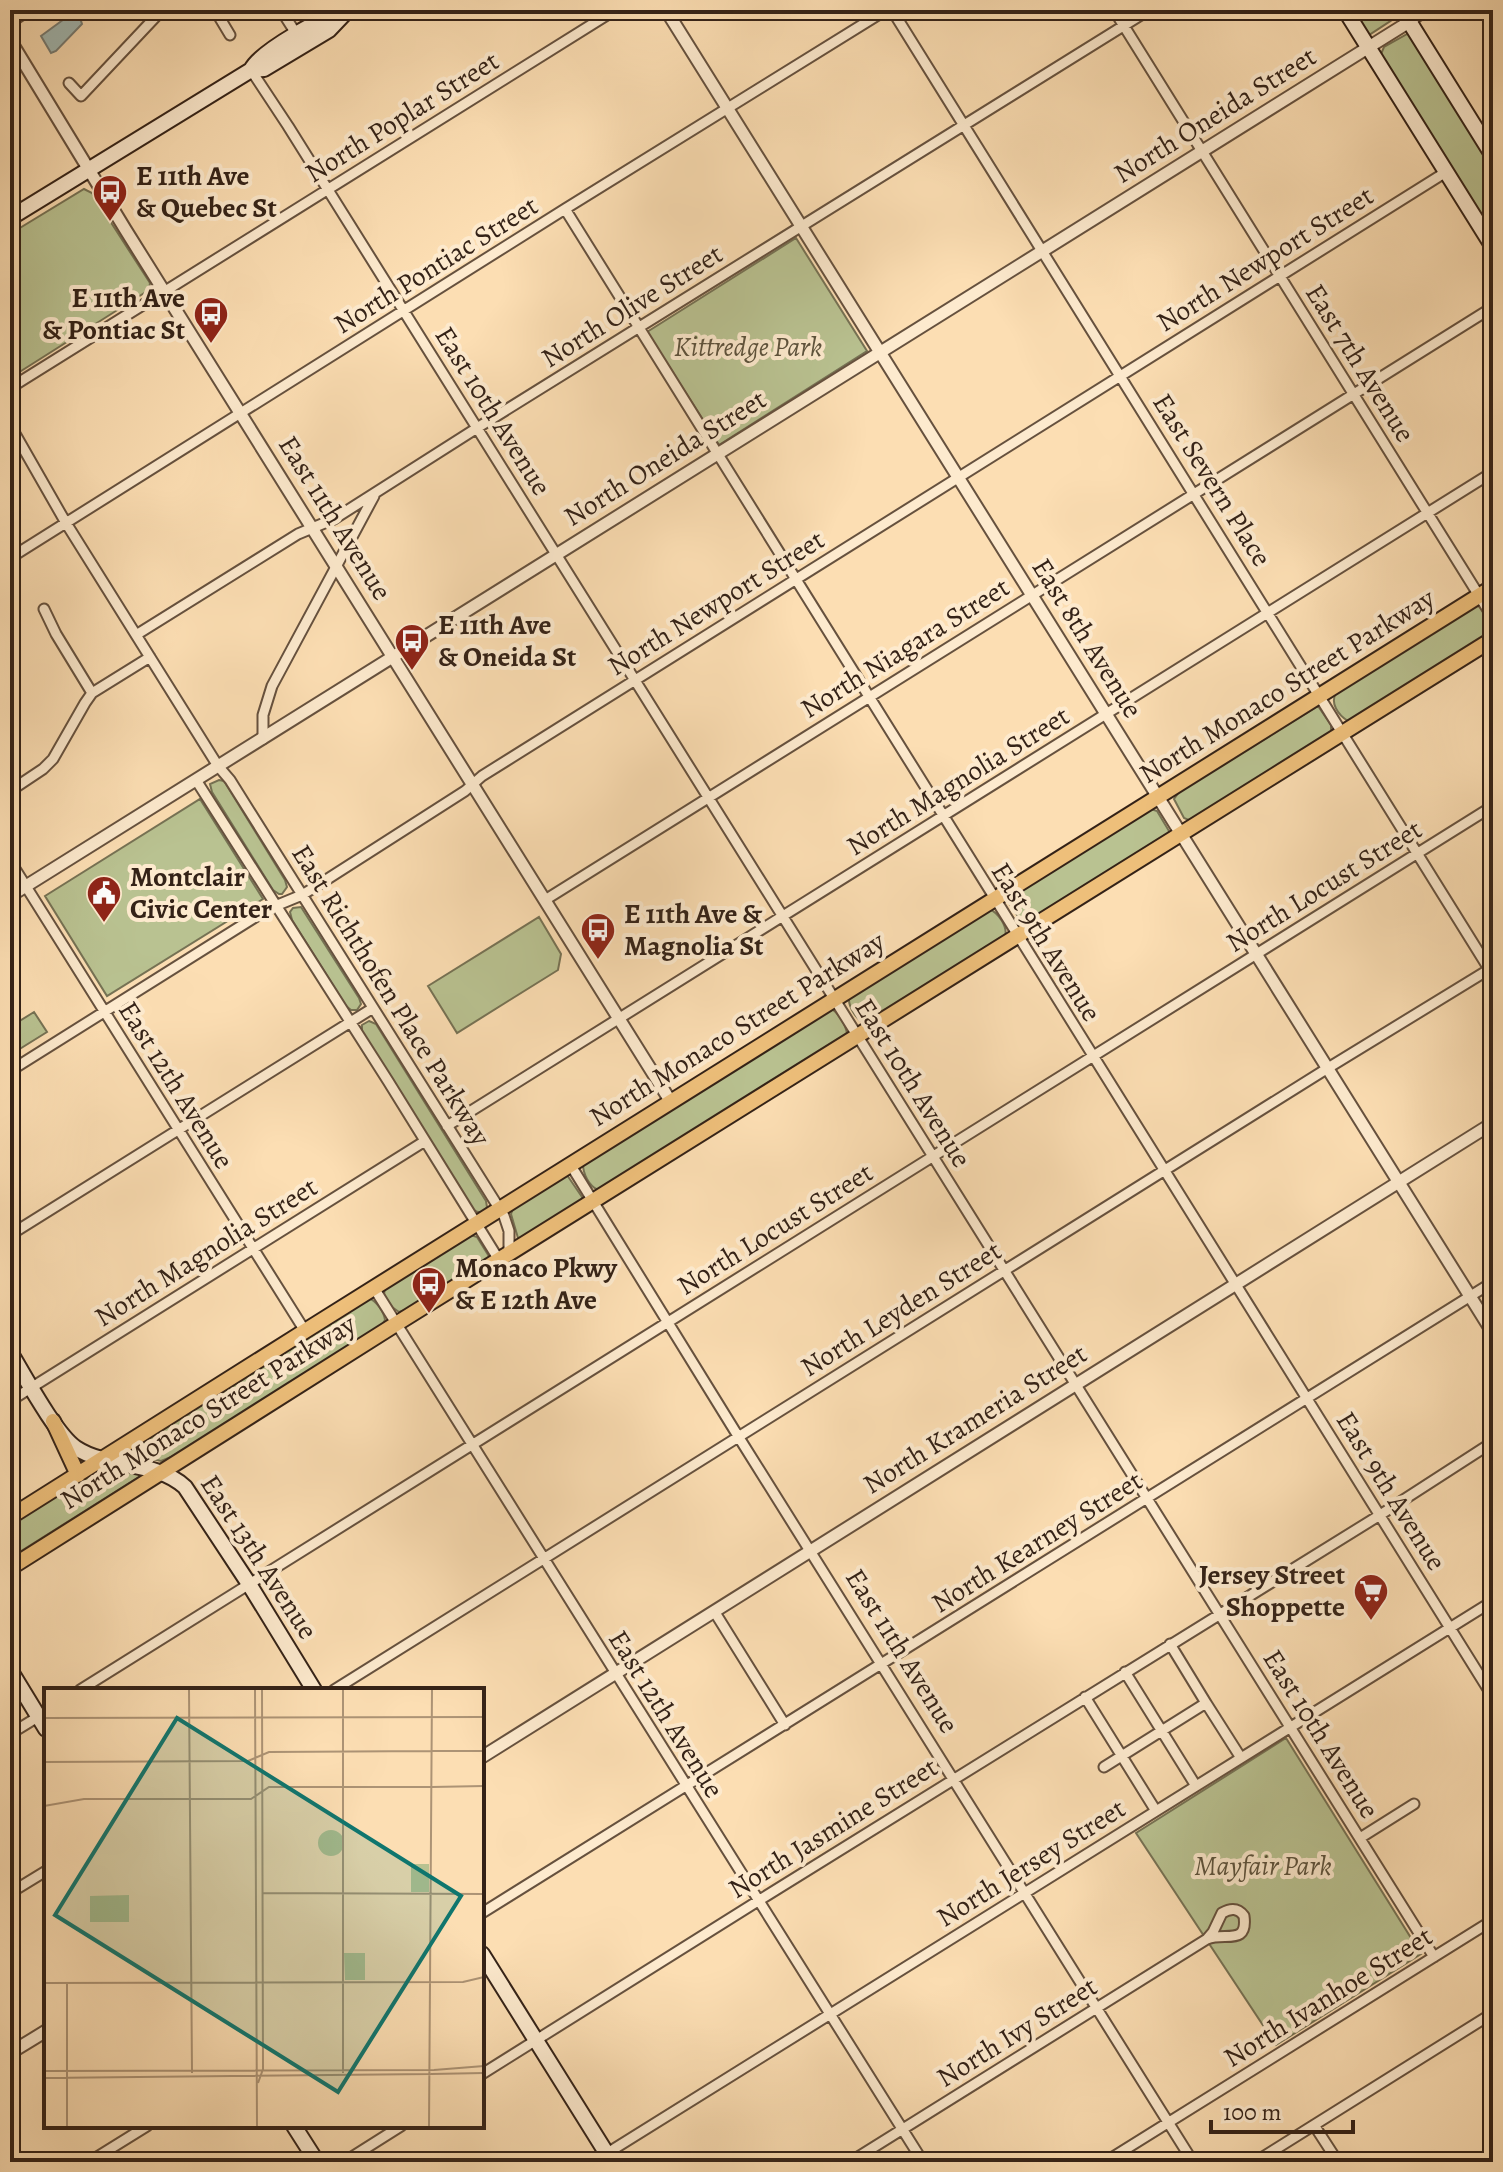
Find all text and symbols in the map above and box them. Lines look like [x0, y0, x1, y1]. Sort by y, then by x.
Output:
street label: North Oneida Street [1107, 38, 1323, 192]
street label: North Poplar Street [298, 42, 506, 192]
place label: E 11th Ave & Quebec St [136, 157, 277, 227]
bus stop icon: E 11th Ave & Quebec St [91, 173, 129, 223]
street label: North Newport Street [1149, 177, 1381, 341]
street label: North Pontiac Street [327, 187, 545, 343]
street label: North Olive Street [534, 235, 730, 377]
street label: East 7th Avenue [1296, 277, 1424, 449]
place label: E 11th Ave & Pontiac St [42, 279, 185, 349]
bus stop icon: E 11th Ave & Pontiac St [192, 295, 230, 345]
street label: East 10th Avenue [426, 319, 560, 503]
park label: Kittredge Park [674, 328, 822, 366]
street label: North Oneida Street [557, 381, 773, 535]
street label: East Severn Place [1144, 386, 1280, 574]
street label: East 11th Avenue [269, 428, 401, 608]
street label: North Newport Street [600, 521, 832, 685]
street label: East 8th Avenue [1023, 551, 1151, 725]
street label: North Niagara Street [793, 568, 1017, 728]
street label: North Monaco Street Parkway [1132, 579, 1442, 793]
place label: E 11th Ave & Oneida St [438, 606, 576, 676]
bus stop icon: E 11th Ave & Oneida St [393, 622, 431, 672]
street label: North Magnolia Street [839, 697, 1077, 865]
street label: North Locust Street [1219, 811, 1429, 961]
street label: East Richthofen Place Parkway [283, 837, 500, 1153]
street label: East 9th Avenue [982, 855, 1110, 1029]
place label: Montclair Civic Center [130, 858, 273, 928]
public building icon: Montclair Civic Center [85, 874, 123, 924]
place label: E 11th Ave & Magnolia St [624, 895, 764, 965]
bus stop icon: E 11th Ave & Magnolia St [579, 911, 617, 961]
street label: North Monaco Street Parkway [582, 922, 892, 1136]
street label: East 10th Avenue [846, 991, 980, 1175]
street label: East 12th Avenue [109, 994, 243, 1176]
street label: North Locust Street [670, 1154, 880, 1304]
street label: North Magnolia Street [87, 1168, 325, 1336]
street label: North Leyden Street [793, 1232, 1009, 1386]
place label: Monaco Pkwy & E 12th Ave [455, 1249, 618, 1319]
bus stop icon: Monaco Pkwy & E 12th Ave [410, 1265, 448, 1315]
street label: North Monaco Street Parkway [53, 1305, 363, 1519]
street label: North Krameria Street [856, 1335, 1094, 1503]
street label: East 9th Avenue [1327, 1404, 1455, 1578]
street label: North Kearney Street [924, 1462, 1150, 1622]
street label: East 13th Avenue [191, 1467, 327, 1647]
place label: Jersey Street Shoppette [1199, 1556, 1345, 1626]
street label: East 11th Avenue [836, 1561, 968, 1741]
supermarket icon: Jersey Street Shoppette [1352, 1572, 1390, 1622]
street label: East 12th Avenue [599, 1623, 733, 1805]
street label: East 10th Avenue [1254, 1642, 1388, 1826]
inset map [44, 1688, 484, 2128]
street label: North Jasmine Street [721, 1748, 945, 1908]
street label: North Jersey Street [929, 1790, 1133, 1936]
park label: Mayfair Park [1194, 1847, 1332, 1885]
street label: North Ivanhoe Street [1216, 1917, 1440, 2077]
street label: North Ivy Street [930, 1968, 1104, 2096]
scale bar [1211, 2084, 1353, 2134]
text: 100 m [1223, 2096, 1282, 2128]

